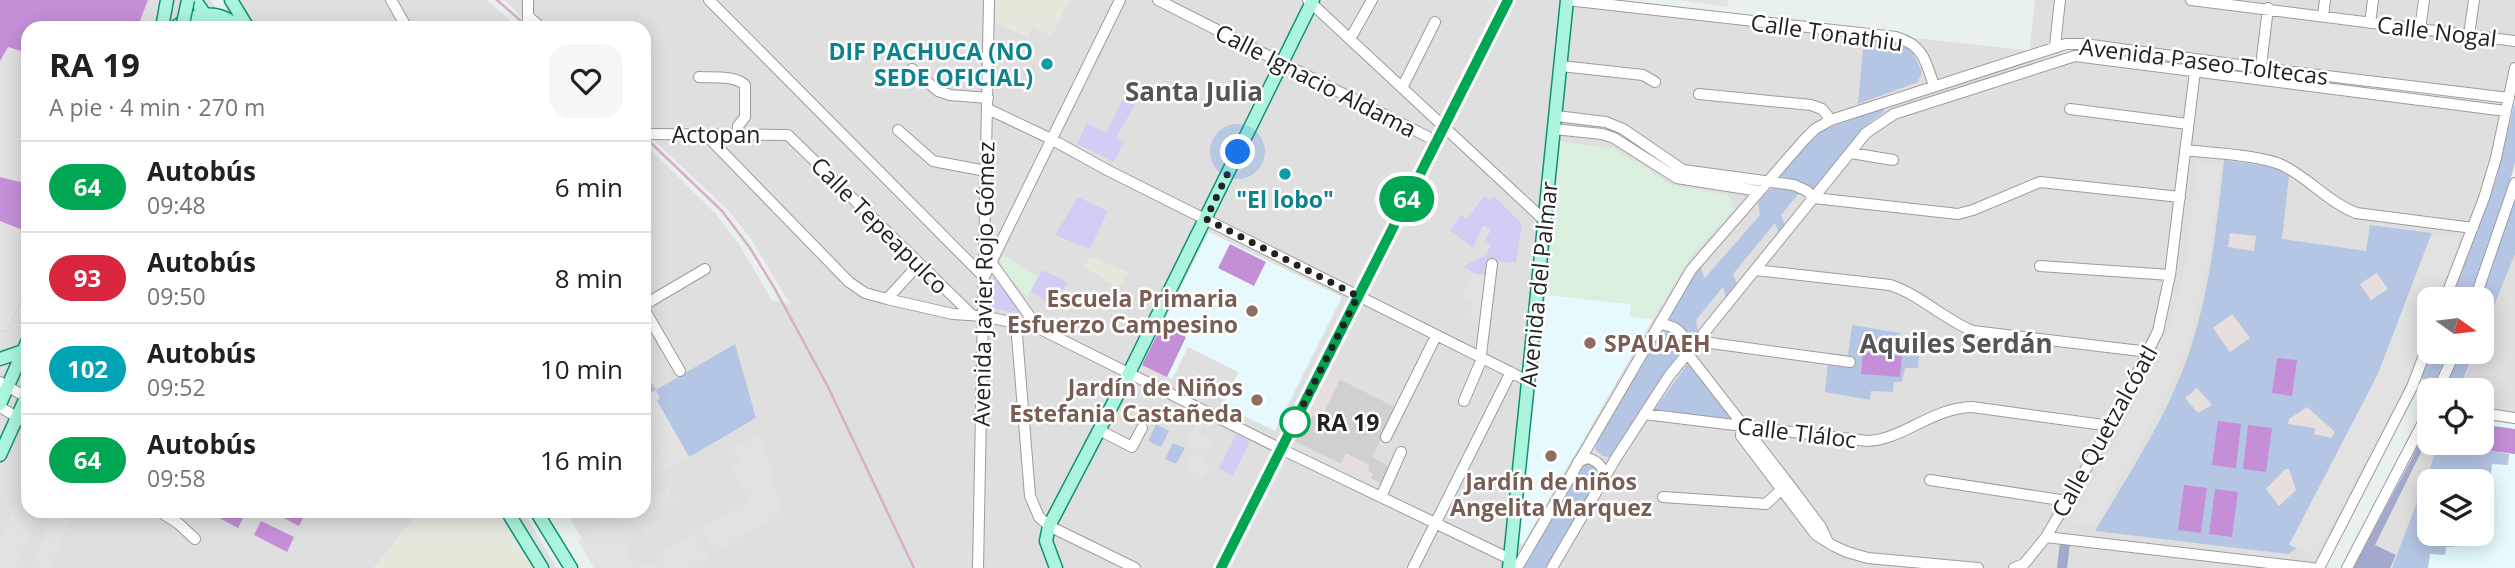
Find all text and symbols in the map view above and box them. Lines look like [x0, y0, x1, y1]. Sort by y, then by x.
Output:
street label: Calle Tonathiu [1749, 5, 1905, 59]
street label: Calle Nogal [2375, 8, 2499, 54]
street label: Calle Ignacio Aldama [1210, 15, 1422, 145]
street label: Avenida Paseo Toltecas [2078, 30, 2330, 92]
place label: DIF PACHUCA (NO SEDE OFICIAL) [829, 35, 1033, 93]
text: RA 19 [49, 42, 140, 87]
button: heart [549, 44, 623, 118]
marker: DIF PACHUCA (NO SEDE OFICIAL) [1039, 56, 1055, 72]
district label: Santa Julia [1125, 73, 1263, 109]
text: A pie · 4 min · 270 m [49, 91, 265, 123]
street label: Actopan [672, 118, 760, 150]
your location [1220, 134, 1255, 169]
street label: Avenida Javier Rojo Gómez [965, 141, 1001, 427]
street label: Calle Tepeapulco [804, 149, 956, 301]
text: Autobús [147, 153, 256, 189]
marker: "El lobo" [1277, 166, 1293, 182]
text: 6 min [555, 169, 623, 205]
text: 64 [74, 170, 101, 203]
line badge: 64 [1376, 176, 1438, 222]
street label: Avenida del Palmar [1511, 179, 1565, 388]
text: 64 [1393, 182, 1421, 215]
place label: "El lobo" [1236, 183, 1334, 215]
text: 09:48 [147, 189, 206, 221]
text: Autobús [147, 244, 256, 280]
text: 8 min [555, 260, 623, 296]
text: 93 [74, 261, 101, 294]
text: 09:50 [147, 280, 206, 312]
place label: Escuela Primaria Esfuerzo Campesino [1007, 282, 1238, 340]
north arrow [2417, 287, 2494, 364]
map controls [2417, 287, 2494, 546]
marker: Escuela Primaria Esfuerzo Campesino [1244, 303, 1260, 319]
district label: Aquiles Serdán [1859, 325, 2053, 361]
place label: SPAUAEH [1604, 327, 1711, 359]
text: Autobús [147, 335, 256, 371]
marker: SPAUAEH [1582, 335, 1598, 351]
street label: Calle Quetzalcóatl [2043, 339, 2165, 523]
text: 10 min [540, 351, 623, 387]
text: 102 [67, 352, 108, 385]
text: 09:52 [147, 371, 206, 403]
place label: Jardín de Niños Estefania Castañeda [1009, 371, 1243, 429]
button: locate [2417, 378, 2494, 455]
marker: Jardín de Niños Estefania Castañeda [1249, 392, 1265, 408]
place label: RA 19 [1316, 406, 1379, 438]
marker: RA 19 [1280, 407, 1310, 437]
street label: Calle Tláloc [1736, 409, 1858, 455]
text: Autobús [147, 426, 256, 462]
text: 16 min [540, 442, 623, 478]
text: 64 [74, 443, 101, 476]
marker: Jardín de niños Angelita Marquez [1543, 448, 1559, 464]
text: 09:58 [147, 462, 206, 494]
place label: Jardín de niños Angelita Marquez [1450, 465, 1652, 523]
button: layers [2417, 469, 2494, 546]

